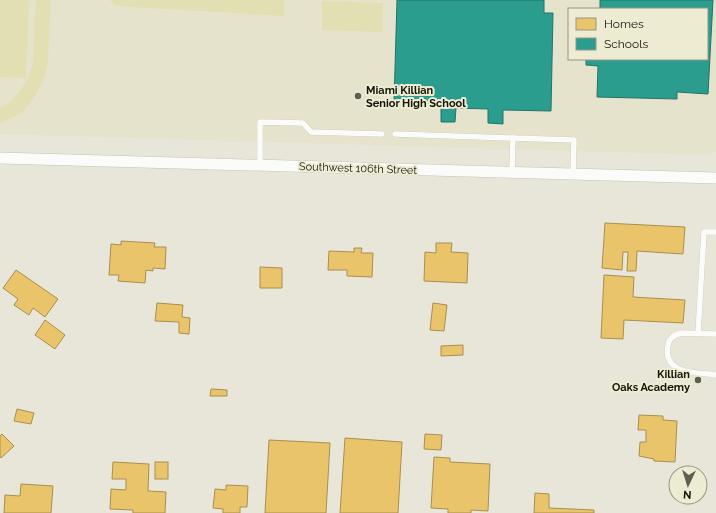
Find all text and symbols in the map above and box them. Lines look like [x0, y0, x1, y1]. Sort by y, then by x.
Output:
legend [568, 8, 708, 60]
text: Homes [604, 17, 644, 31]
text: Schools [604, 37, 648, 51]
place label: Miami Killian Senior High School [366, 84, 466, 110]
marker: Miami Killian Senior High School [353, 91, 363, 101]
street label: Southwest 106th Street [299, 160, 418, 177]
place label: Killian Oaks Academy [612, 368, 690, 394]
marker: Killian Oaks Academy [693, 375, 703, 385]
north arrow [668, 465, 708, 505]
text: N [683, 488, 692, 501]

